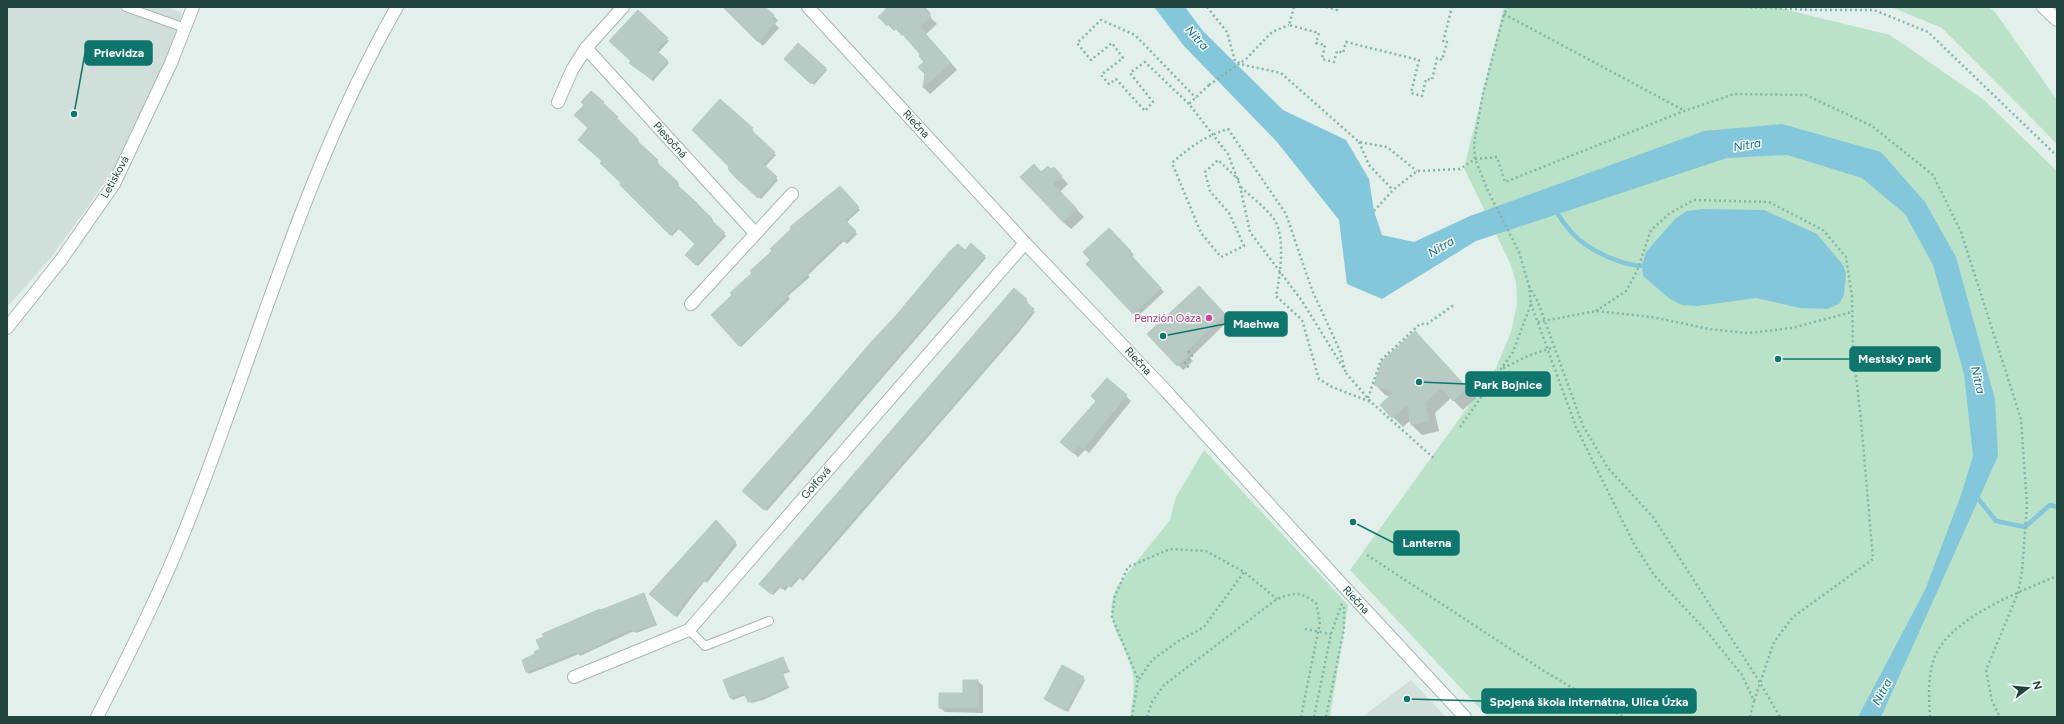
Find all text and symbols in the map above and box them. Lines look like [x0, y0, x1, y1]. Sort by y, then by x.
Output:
water label: Nitra [1182, 23, 1212, 53]
callout: Prievidza [85, 41, 152, 65]
text: Prievidza [94, 46, 144, 60]
street label: Riečna [900, 107, 932, 141]
street label: Piesočná [650, 119, 690, 161]
water label: Nitra [1732, 136, 1762, 154]
street label: Letisková [98, 154, 132, 200]
water label: Nitra [1425, 234, 1457, 260]
place label: Penzión Oáza [1134, 312, 1201, 325]
callout: Maehwa [1225, 312, 1287, 336]
marker: Penzión Oáza [1204, 313, 1214, 323]
text: Maehwa [1233, 317, 1279, 331]
street label: Riečna [1122, 344, 1154, 378]
callout: Mestský park [1850, 347, 1940, 371]
text: Mestský park [1858, 352, 1932, 366]
water label: Nitra [1968, 365, 1988, 395]
callout: Park Bojnice [1466, 372, 1550, 396]
text: Park Bojnice [1474, 378, 1543, 392]
street label: Golfová [798, 464, 834, 502]
callout: Lanterna [1394, 531, 1459, 555]
text: Lanterna [1403, 536, 1451, 550]
street label: Riečna [1340, 583, 1372, 617]
north arrow [2008, 668, 2048, 708]
water label: Nitra [1869, 676, 1895, 708]
text: N [2030, 679, 2045, 691]
callout: Spojená škola internátna, Ulica Úzka [1482, 689, 1696, 713]
text: Spojená škola internátna, Ulica Úzka [1490, 695, 1688, 709]

